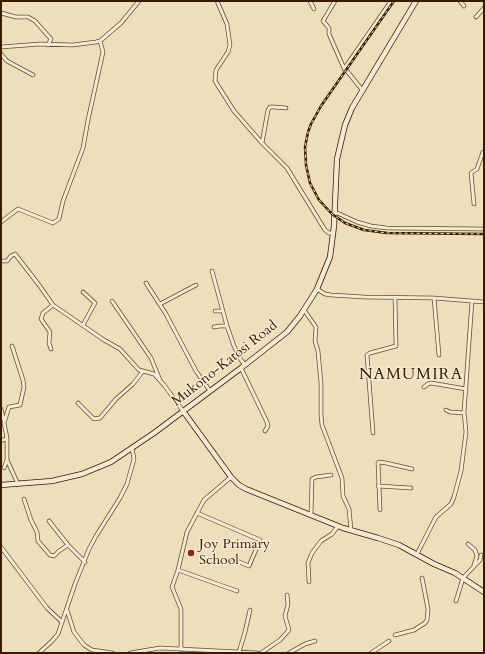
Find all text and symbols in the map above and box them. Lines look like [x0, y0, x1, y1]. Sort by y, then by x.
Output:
street label: Mukono-Katosi Road [169, 318, 281, 410]
district label: NAMUMIRA [359, 365, 463, 385]
place label: Joy Primary School [199, 537, 270, 570]
marker: Joy Primary School [186, 548, 196, 558]

